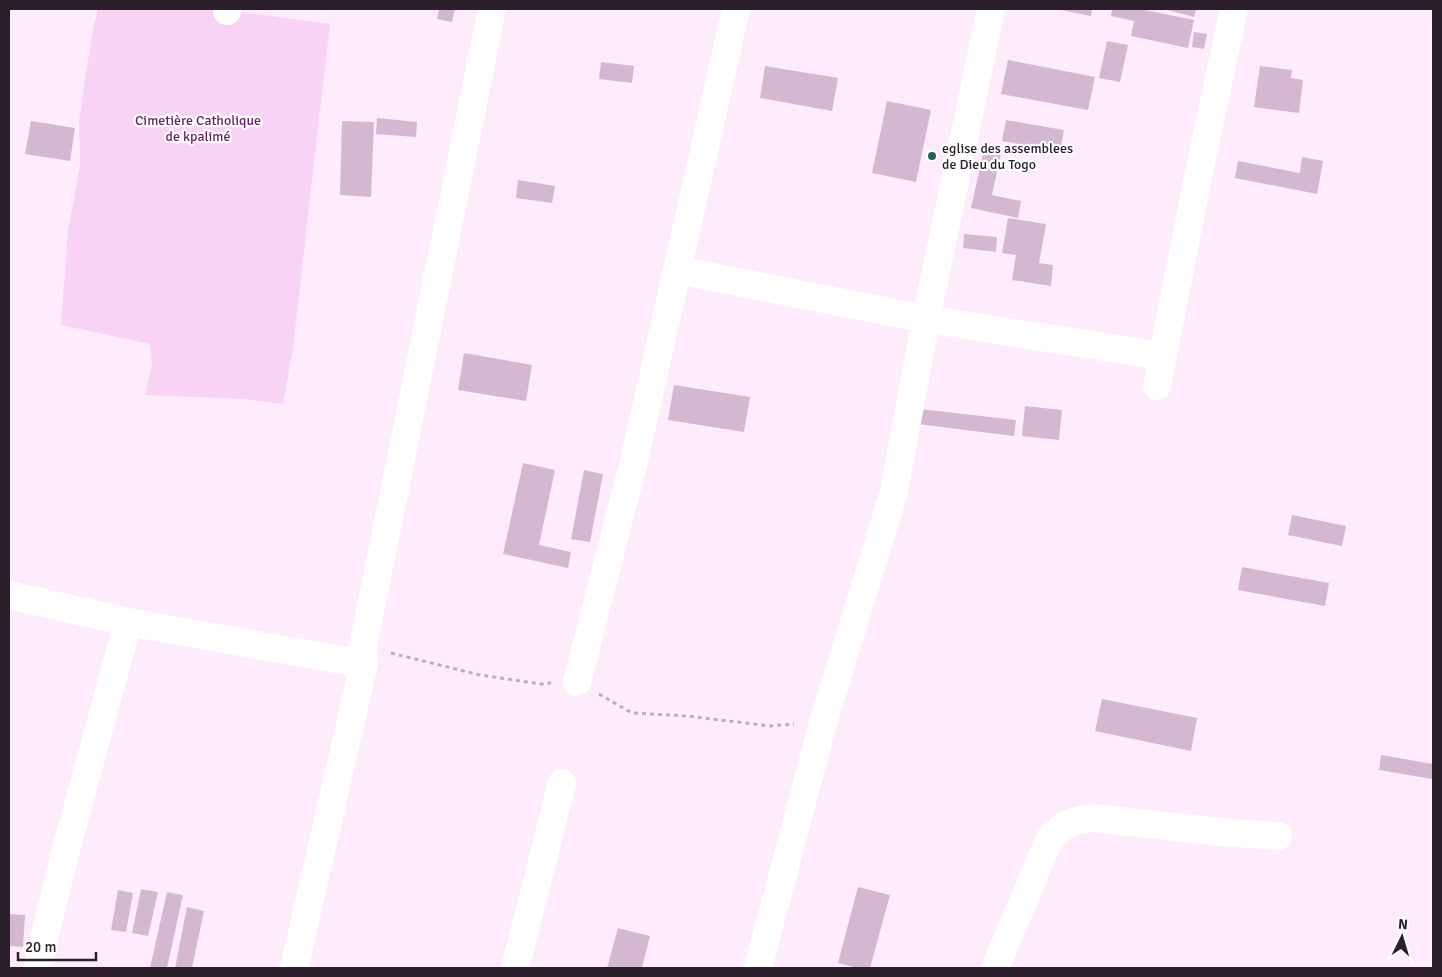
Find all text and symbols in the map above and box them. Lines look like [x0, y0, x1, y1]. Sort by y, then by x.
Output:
park label: Cimetière Catholique de kpalimé [135, 112, 261, 145]
place label: eglise des assemblees de Dieu du Togo [942, 140, 1073, 173]
marker: eglise des assemblees de Dieu du Togo [926, 150, 938, 162]
north arrow [1377, 912, 1427, 962]
text: N [1397, 916, 1409, 933]
scale bar [18, 930, 95, 962]
text: 20 m [25, 938, 56, 956]

